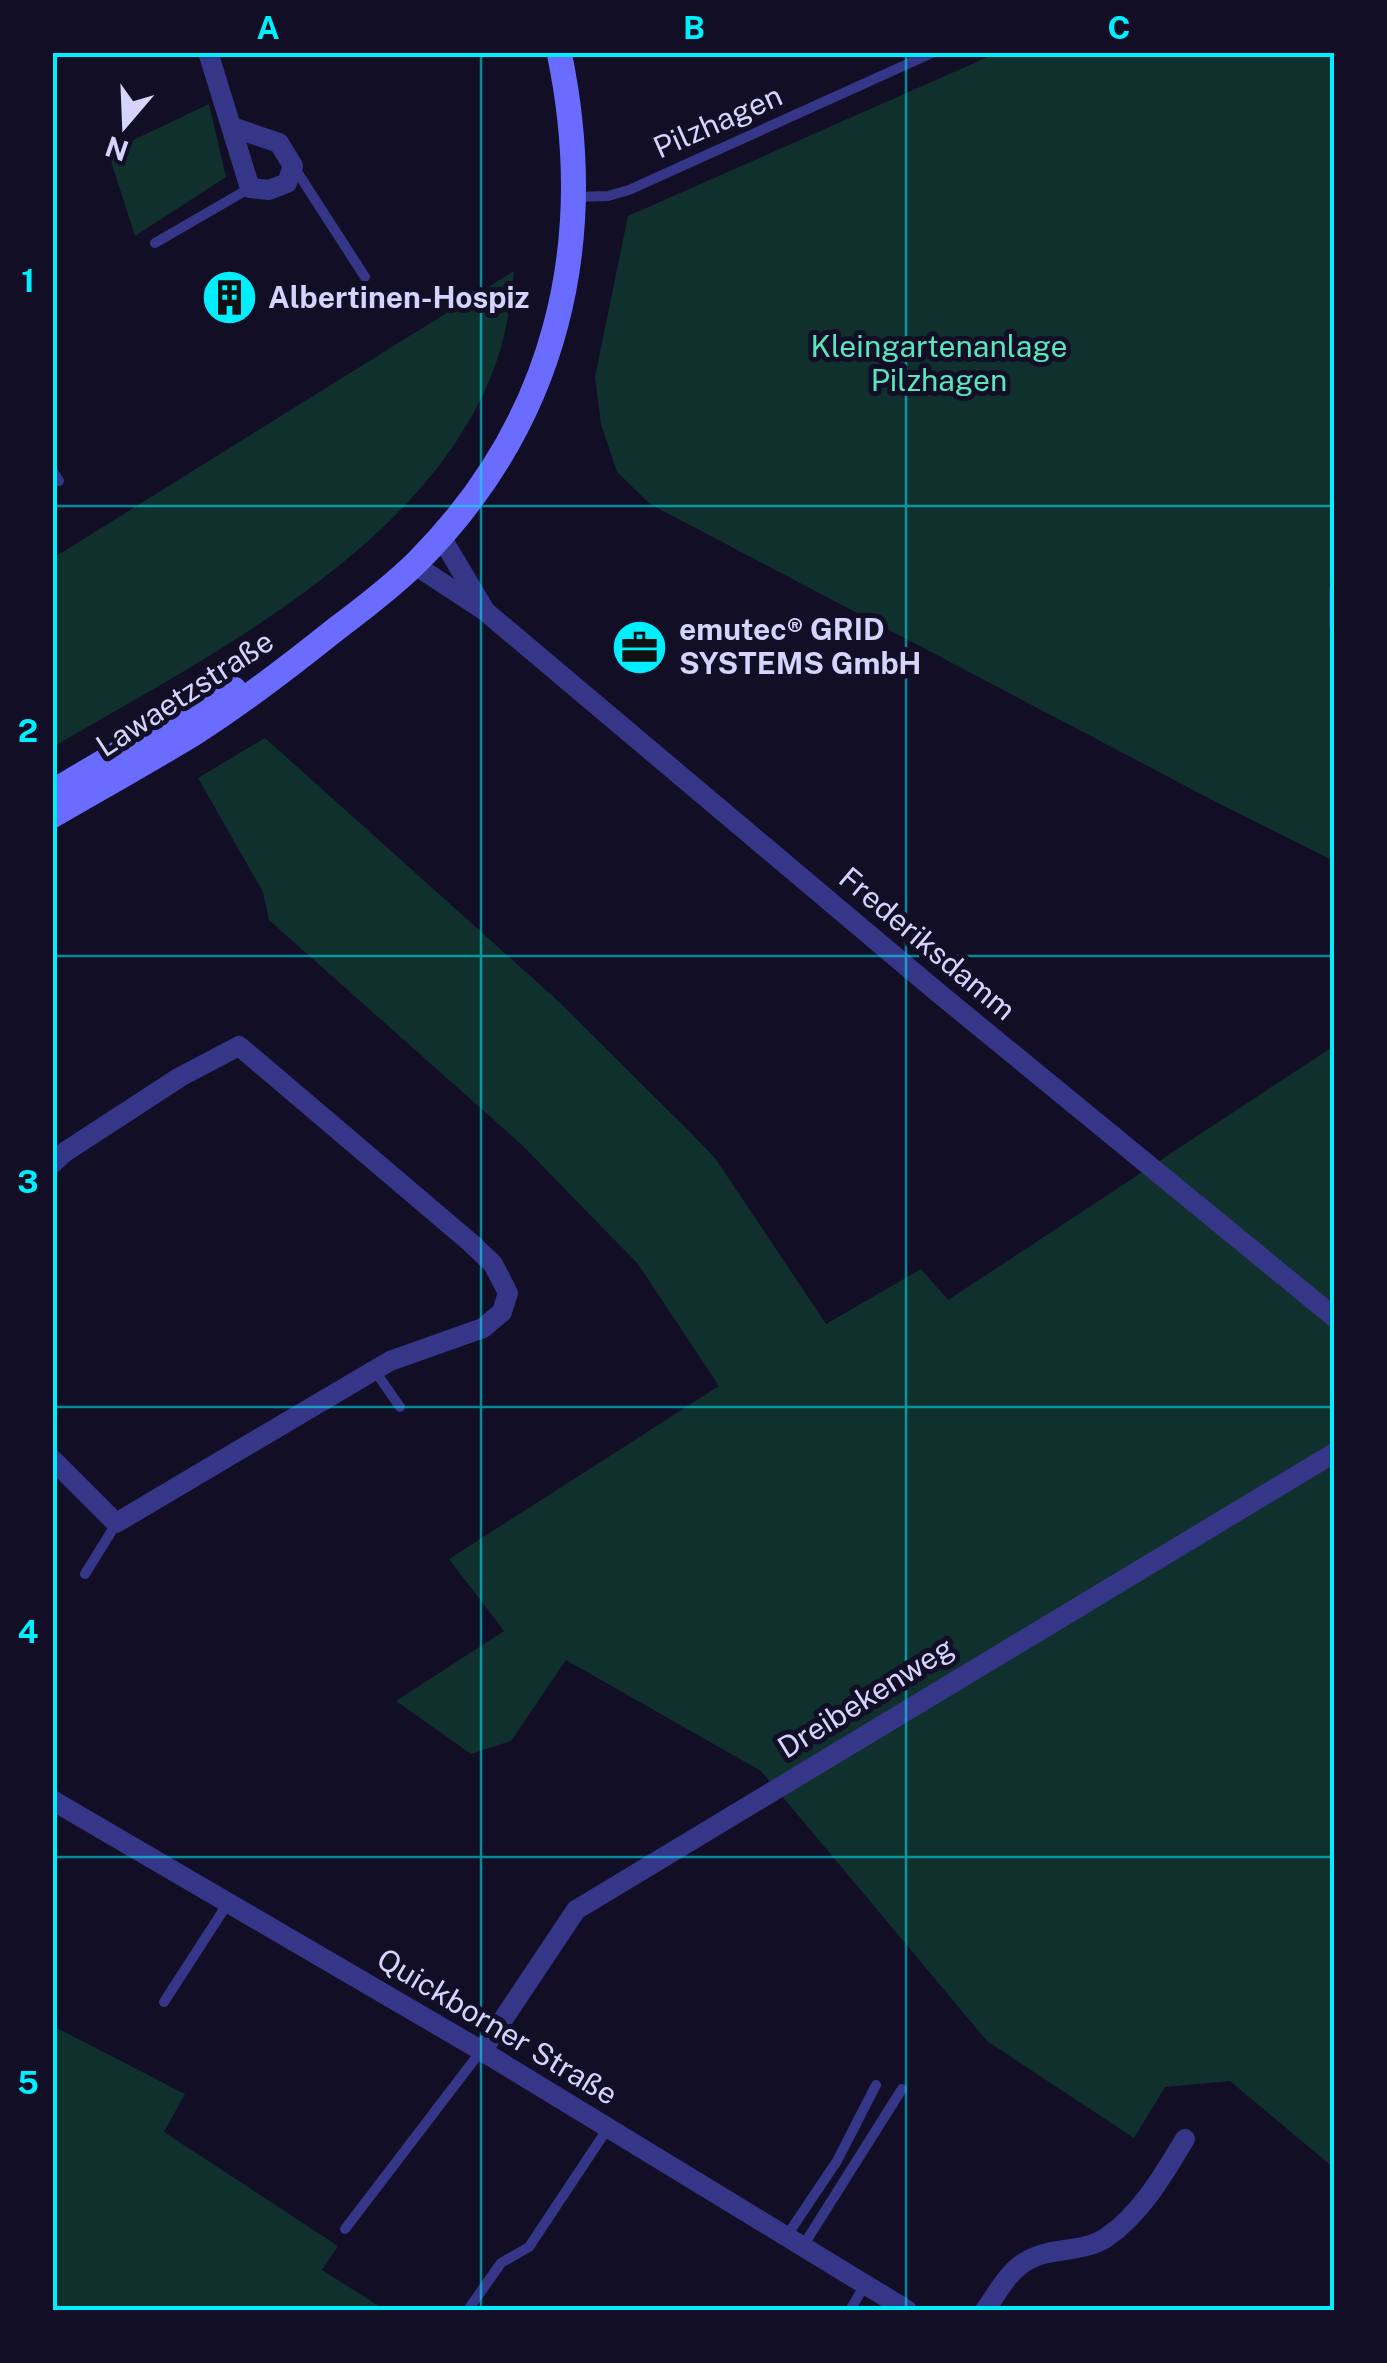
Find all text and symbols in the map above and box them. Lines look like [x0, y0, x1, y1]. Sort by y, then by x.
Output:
text: A [256, 9, 280, 46]
text: B [683, 9, 705, 46]
text: C [1108, 9, 1130, 46]
north arrow [75, 75, 175, 175]
street label: Pilzhagen [648, 77, 787, 165]
text: N [101, 130, 132, 168]
text: 1 [21, 262, 35, 299]
building icon: Albertinen-Hospiz [199, 268, 259, 328]
place label: Albertinen-Hospiz [268, 279, 529, 315]
park label: Kleingartenanlage Pilzhagen [811, 328, 1067, 398]
place label: emutec® GRID SYSTEMS GmbH [679, 611, 921, 681]
office icon: emutec® GRID SYSTEMS GmbH [610, 617, 670, 677]
street label: Lawaetzstraße [89, 623, 280, 764]
text: 2 [18, 712, 38, 749]
street label: Frederiksdamm [832, 859, 1023, 1027]
text: 3 [17, 1163, 39, 1200]
text: 4 [18, 1613, 39, 1650]
street label: Dreibekenweg [771, 1629, 960, 1766]
street label: Quickborner Straße [371, 1940, 624, 2112]
text: 5 [17, 2064, 39, 2101]

